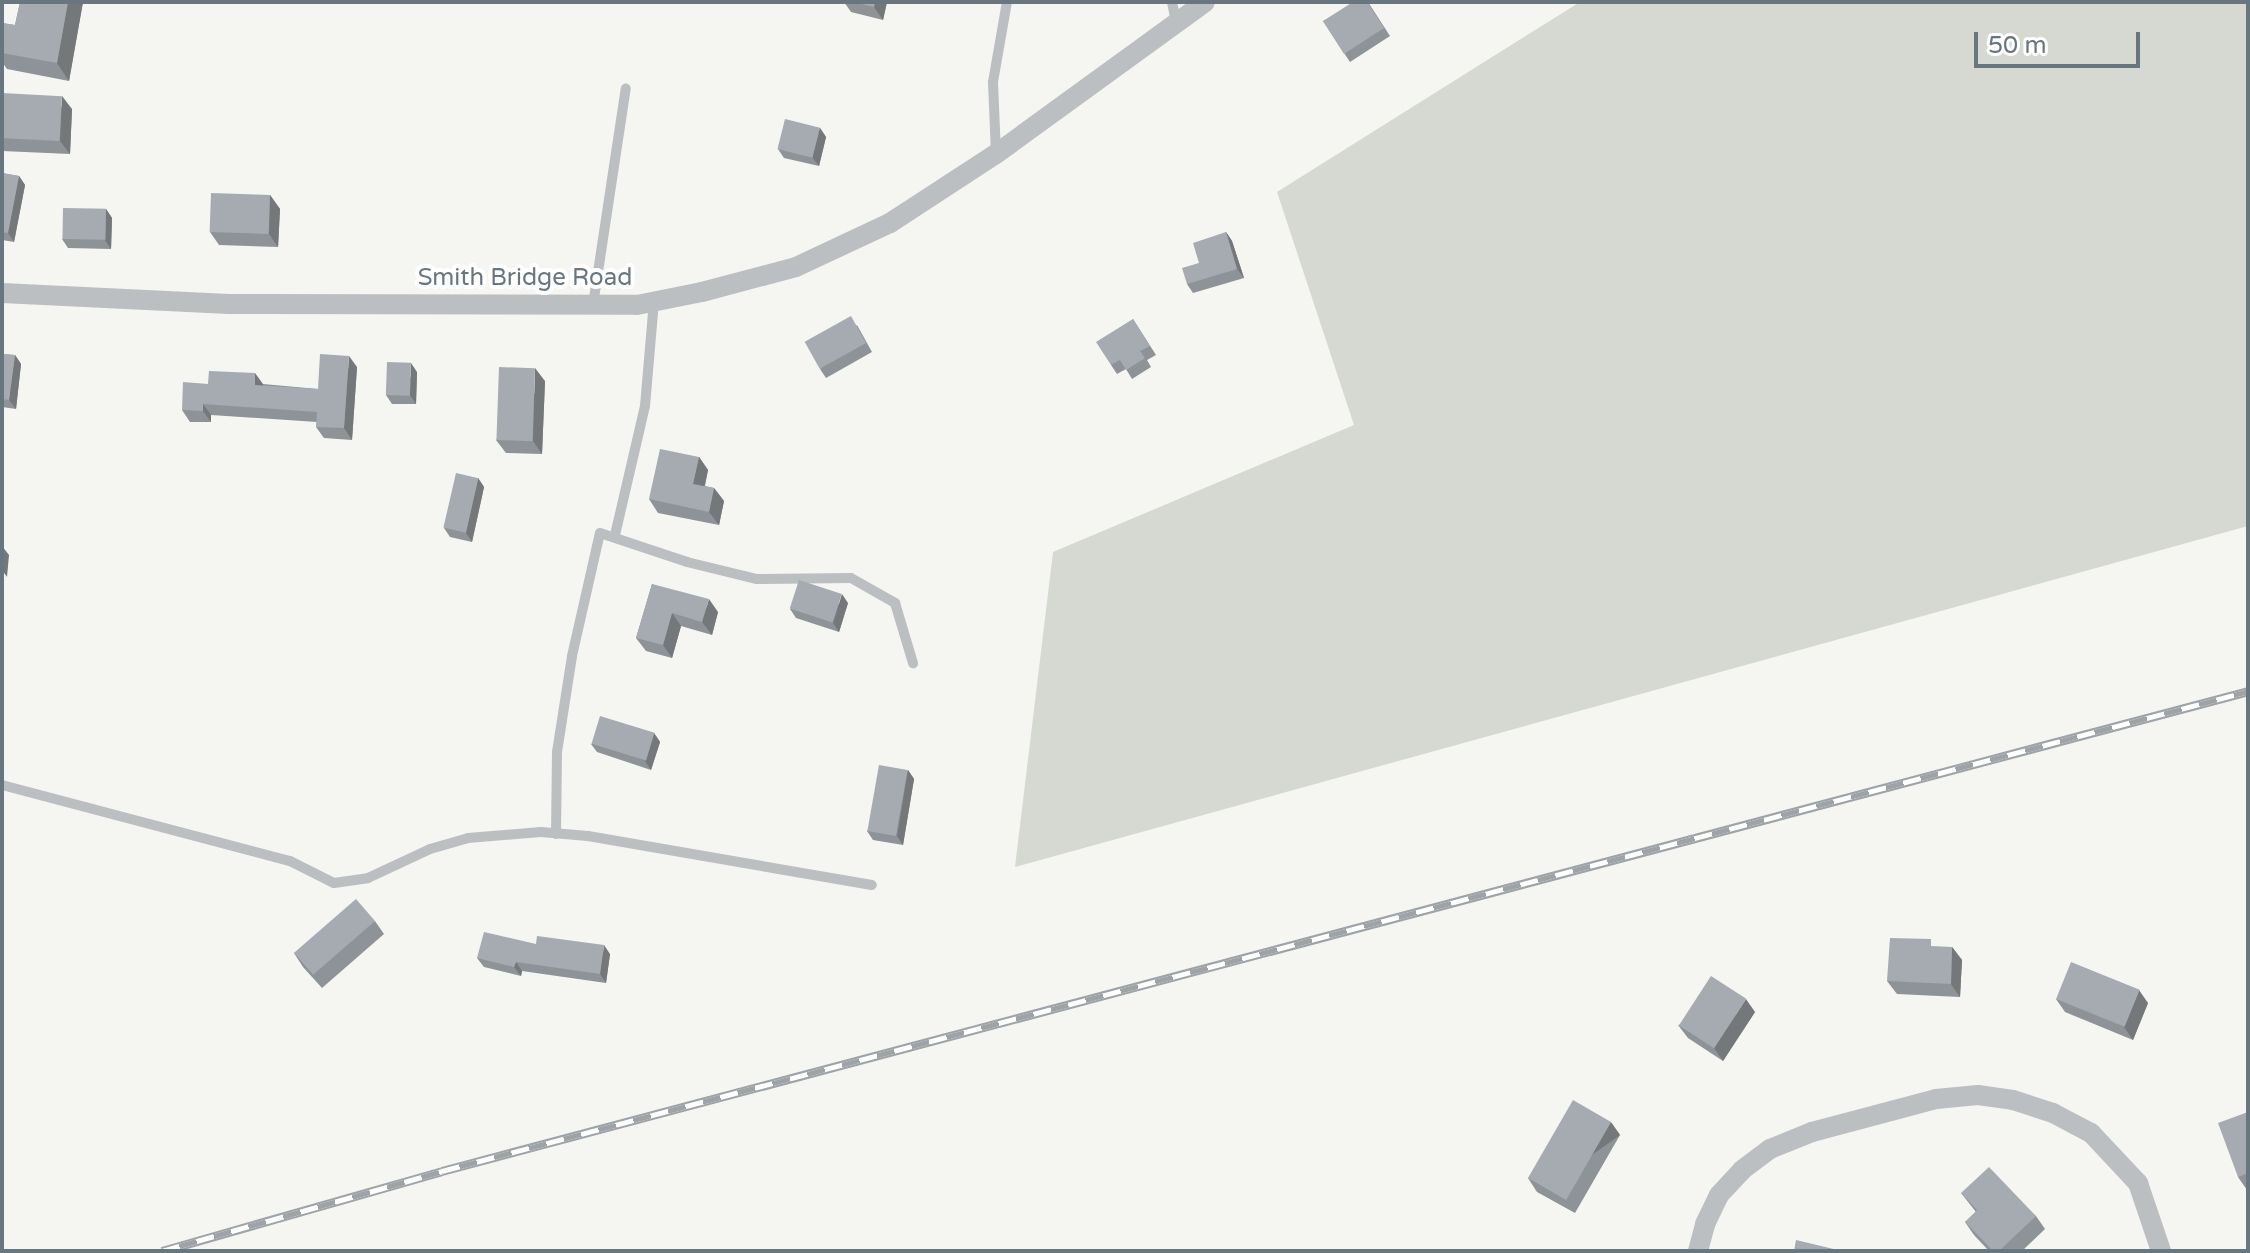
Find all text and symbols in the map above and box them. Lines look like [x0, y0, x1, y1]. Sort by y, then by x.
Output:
scale bar [1978, 16, 2144, 66]
text: 50 m [1988, 31, 2046, 60]
street label: Smith Bridge Road [418, 264, 632, 292]

